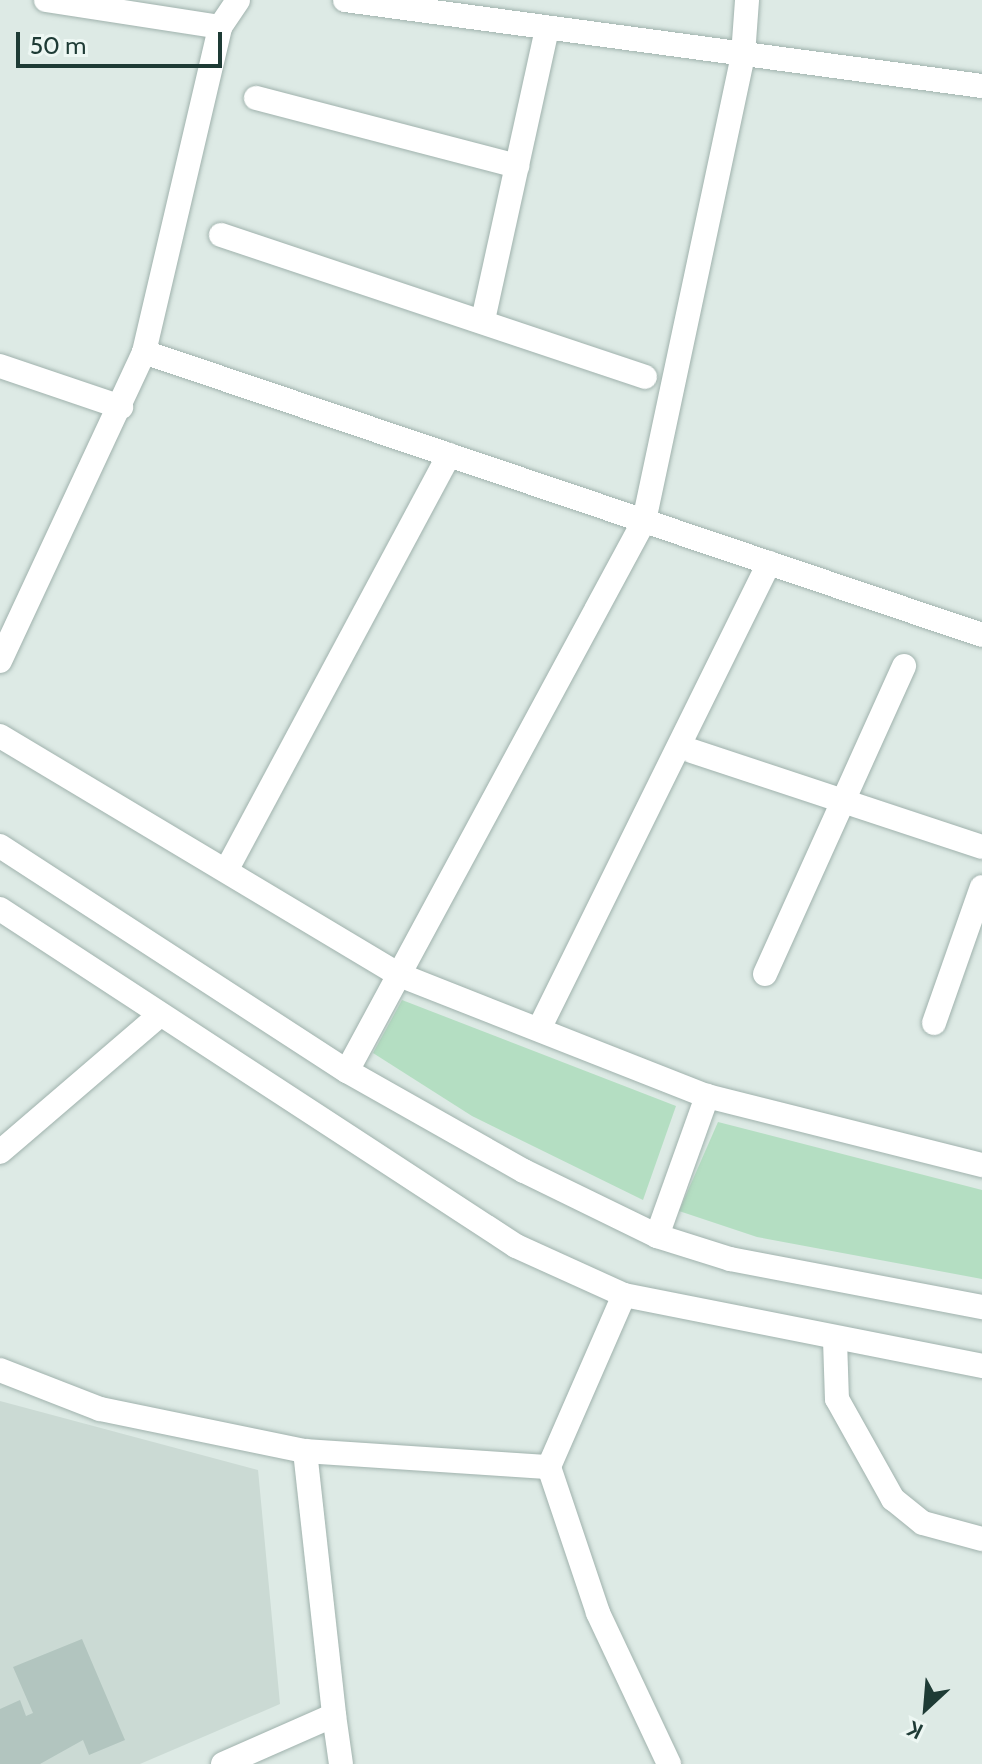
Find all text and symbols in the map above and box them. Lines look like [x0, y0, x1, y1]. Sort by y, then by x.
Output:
scale bar [20, 16, 226, 66]
text: 50 m [30, 31, 86, 60]
north arrow [886, 1668, 966, 1748]
text: K [903, 1715, 927, 1745]

